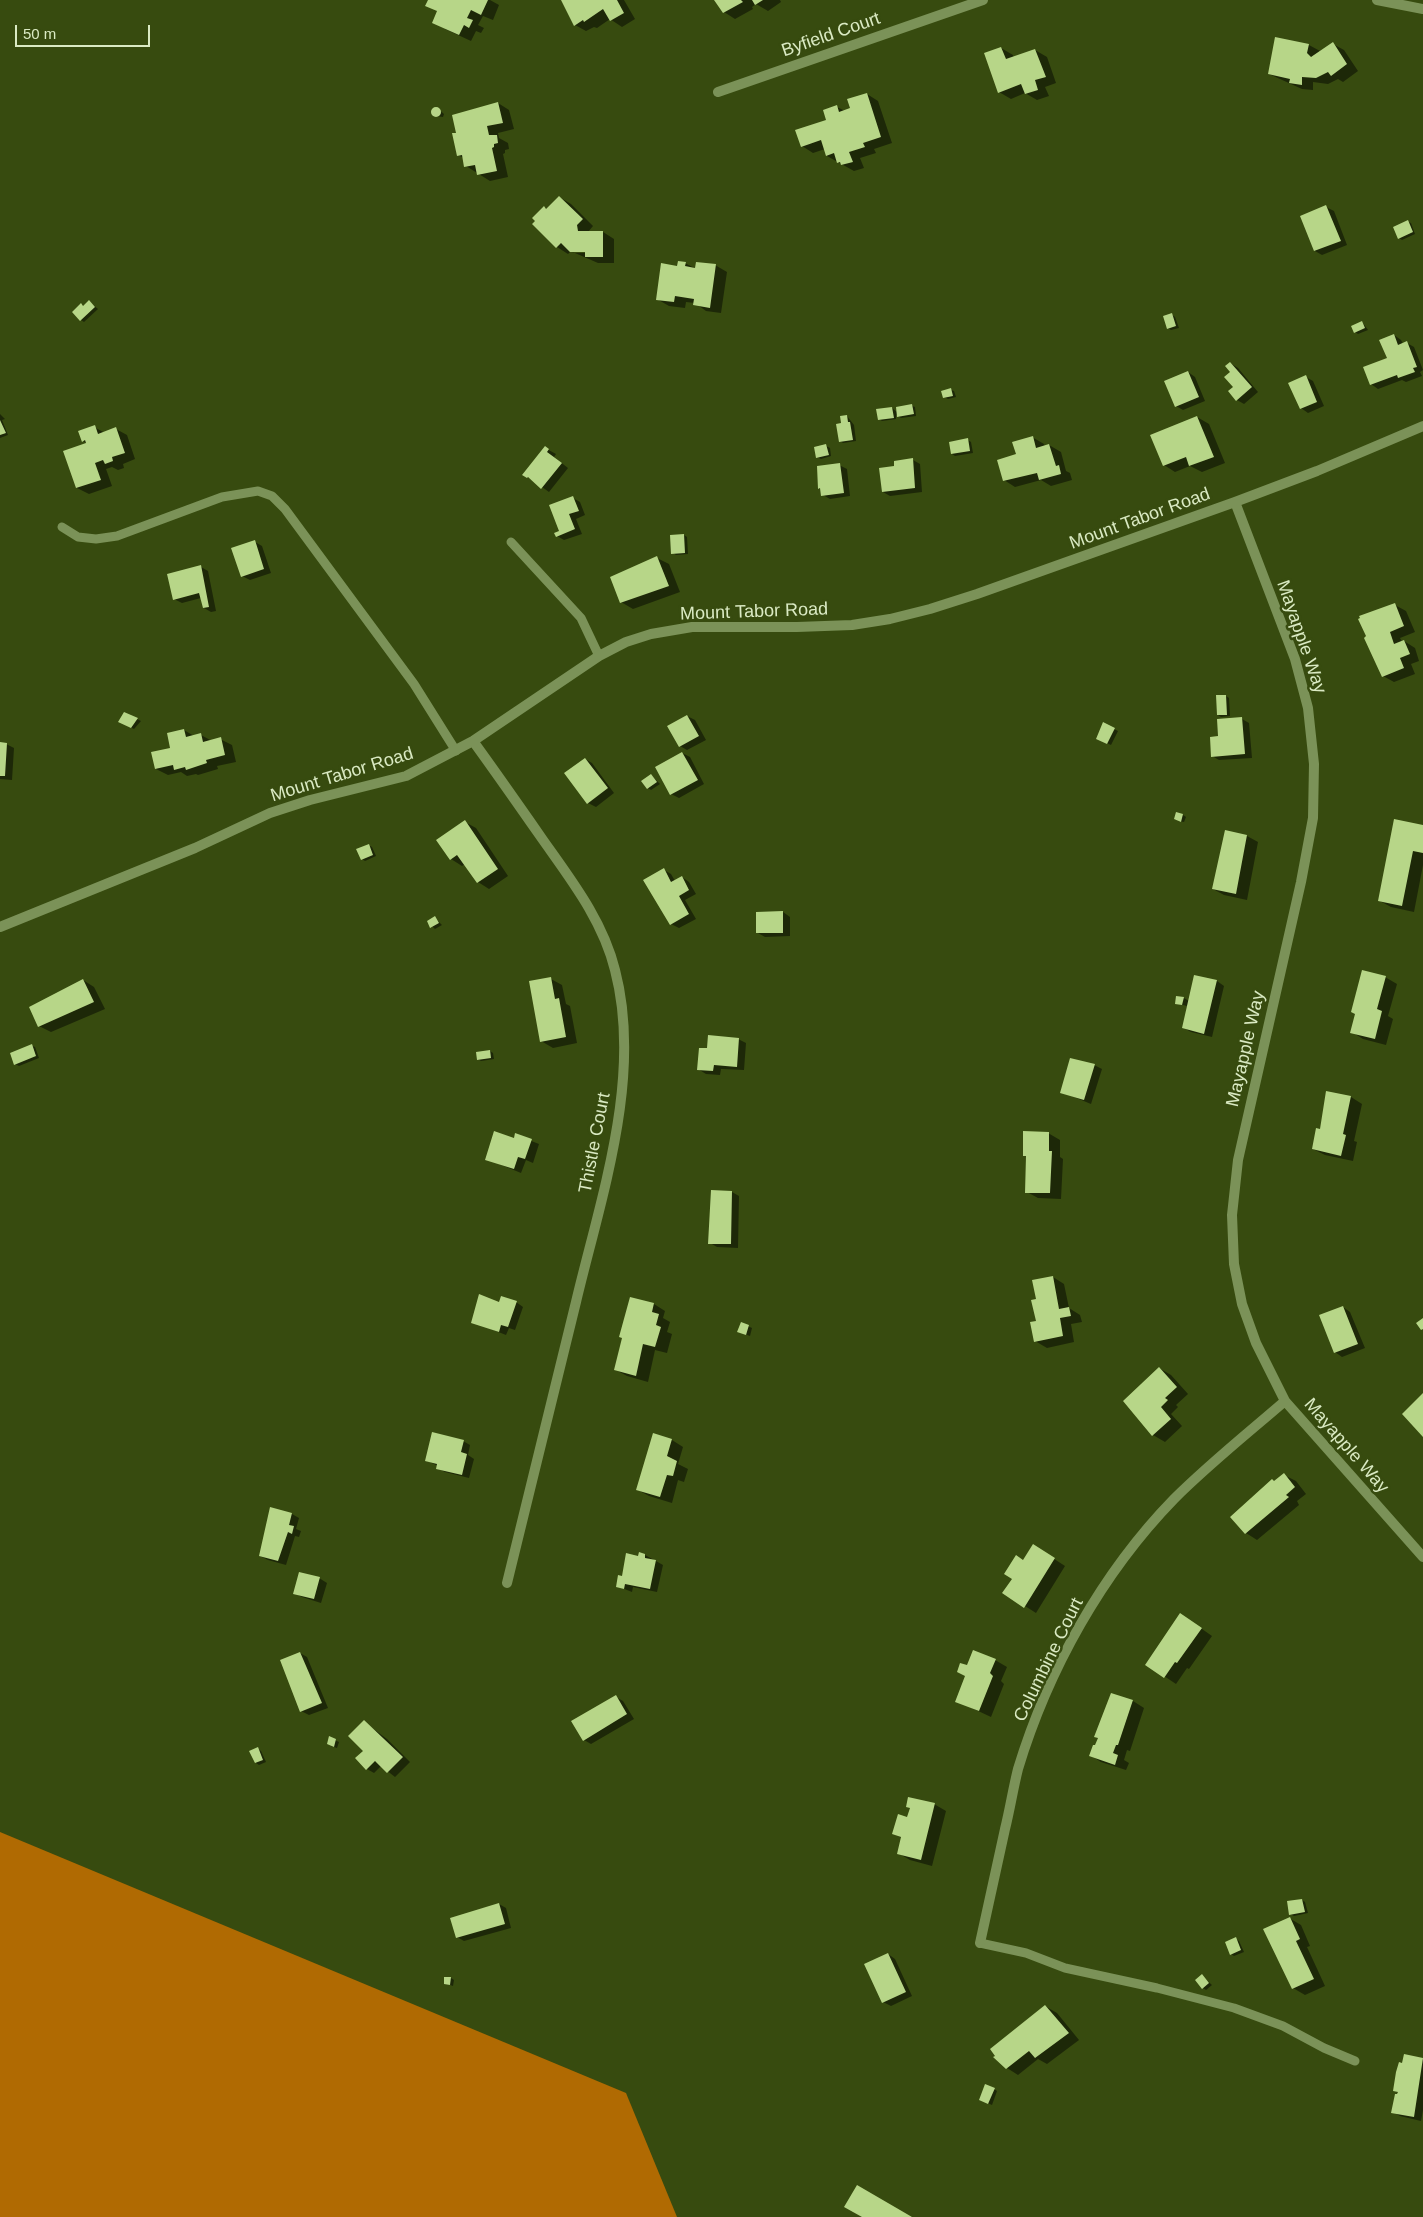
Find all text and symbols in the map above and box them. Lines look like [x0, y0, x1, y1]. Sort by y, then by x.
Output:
street label: Byfield Court [779, 8, 883, 62]
scale bar [18, 15, 152, 47]
text: 50 m [23, 25, 56, 42]
street label: Mount Tabor Road [1067, 484, 1213, 554]
street label: Mayapple Way [1272, 578, 1330, 696]
street label: Mount Tabor Road [680, 599, 828, 625]
street label: Mount Tabor Road [268, 743, 416, 807]
street label: Mayapple Way [1222, 989, 1270, 1109]
street label: Thistle Court [575, 1091, 615, 1195]
street label: Mayapple Way [1299, 1394, 1393, 1498]
street label: Columbine Court [1010, 1595, 1088, 1725]

